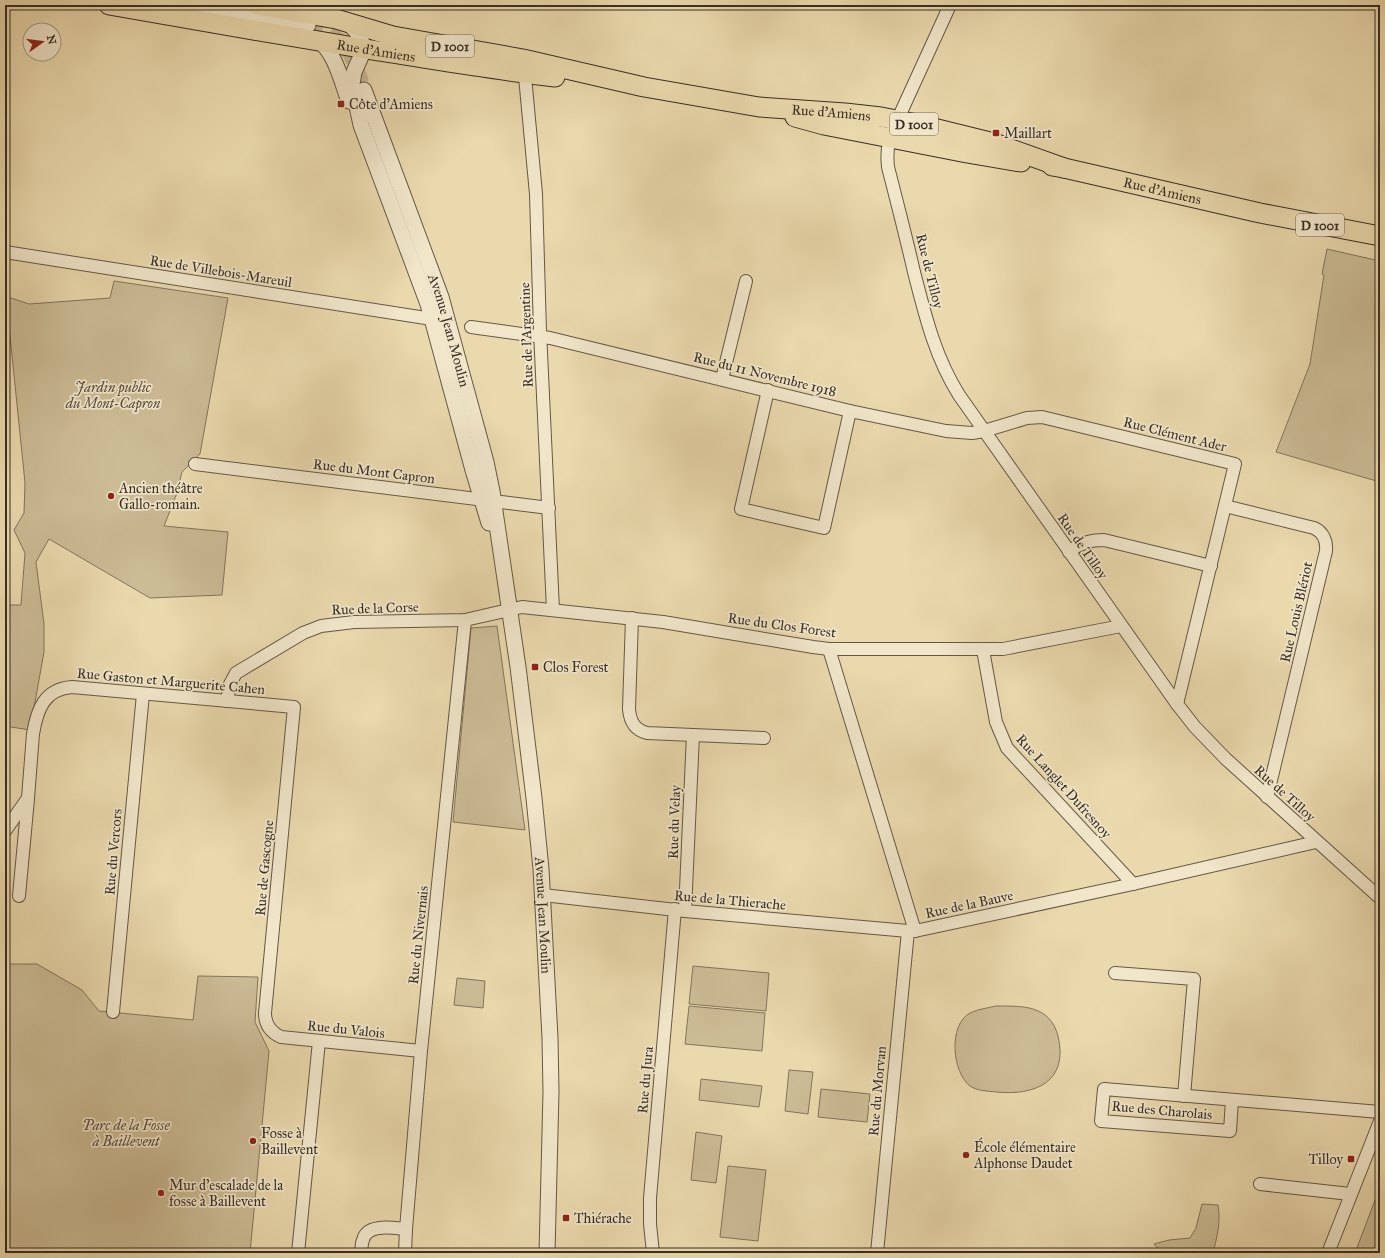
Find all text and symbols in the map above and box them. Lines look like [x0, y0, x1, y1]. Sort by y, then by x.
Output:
north arrow [22, 22, 62, 62]
text: N [44, 34, 59, 46]
road number: D 1001 [426, 35, 474, 57]
street label: Rue d'Amiens [335, 36, 417, 66]
place label: Côte d'Amiens [349, 96, 433, 113]
marker: Côte d'Amiens [336, 99, 346, 109]
street label: Rue d'Amiens [791, 101, 872, 125]
road number: D 1001 [890, 113, 938, 135]
place label: Maillart [1004, 125, 1052, 142]
marker: Maillart [991, 128, 1001, 138]
street label: Rue d'Amiens [1122, 174, 1203, 208]
road number: D 1001 [1296, 214, 1344, 236]
street label: Rue de Tilloy [912, 232, 947, 311]
street label: Rue de Villebois-Mareuil [149, 252, 294, 291]
street label: Avenue Jean Moulin [424, 270, 473, 389]
street label: Rue de l'Argentine [516, 282, 537, 388]
street label: Rue du 11 Novembre 1918 [692, 348, 838, 401]
park label: Jardin public du Mont-Capron [65, 379, 161, 413]
street label: Rue Clément Ader [1122, 413, 1229, 456]
street label: Rue du Mont Capron [312, 456, 436, 487]
place label: Ancien théâtre Gallo-romain. [118, 480, 203, 513]
marker: Ancien théâtre Gallo-romain. [106, 491, 116, 501]
street label: Rue de Tilloy [1054, 510, 1112, 583]
street label: Rue Louis Blériot [1277, 560, 1316, 664]
street label: Rue de la Corse [331, 598, 419, 619]
street label: Rue du Clos Forest [727, 609, 837, 642]
place label: Clos Forest [543, 659, 609, 676]
marker: Clos Forest [530, 662, 540, 672]
street label: Rue Gaston et Marguerite Cahen [76, 665, 266, 698]
street label: Rue Langlet Dufresnoy [1012, 731, 1115, 842]
street label: Rue de Tilloy [1251, 761, 1319, 826]
street label: Rue du Velay [665, 784, 684, 859]
street label: Rue du Vercors [101, 808, 126, 896]
street label: Rue de Gascogne [252, 819, 277, 917]
street label: Avenue Jean Moulin [531, 855, 555, 975]
street label: Rue du Nivernais [405, 885, 432, 985]
street label: Rue de la Thierache [673, 887, 787, 914]
street label: Rue de la Bauve [924, 887, 1015, 922]
street label: Rue du Valois [306, 1017, 386, 1042]
street label: Rue du Morvan [865, 1045, 890, 1137]
street label: Rue du Jura [634, 1046, 658, 1115]
street label: Rue des Charolais [1111, 1098, 1213, 1123]
park label: Parc de la Fosse à Baillevent [82, 1117, 170, 1150]
place label: Fosse à Baillevent [261, 1125, 318, 1158]
marker: Fosse à Baillevent [248, 1136, 258, 1146]
place label: École élémentaire Alphonse Daudet [973, 1137, 1076, 1172]
marker: École élémentaire Alphonse Daudet [961, 1150, 971, 1160]
place label: Tilloy [1308, 1151, 1343, 1168]
marker: Tilloy [1346, 1154, 1356, 1164]
place label: Mur d'escalade de la fosse à Baillevent [169, 1177, 283, 1210]
marker: Mur d'escalade de la fosse à Baillevent [156, 1188, 166, 1198]
place label: Thiérache [574, 1210, 632, 1227]
marker: Thiérache [561, 1213, 571, 1223]

